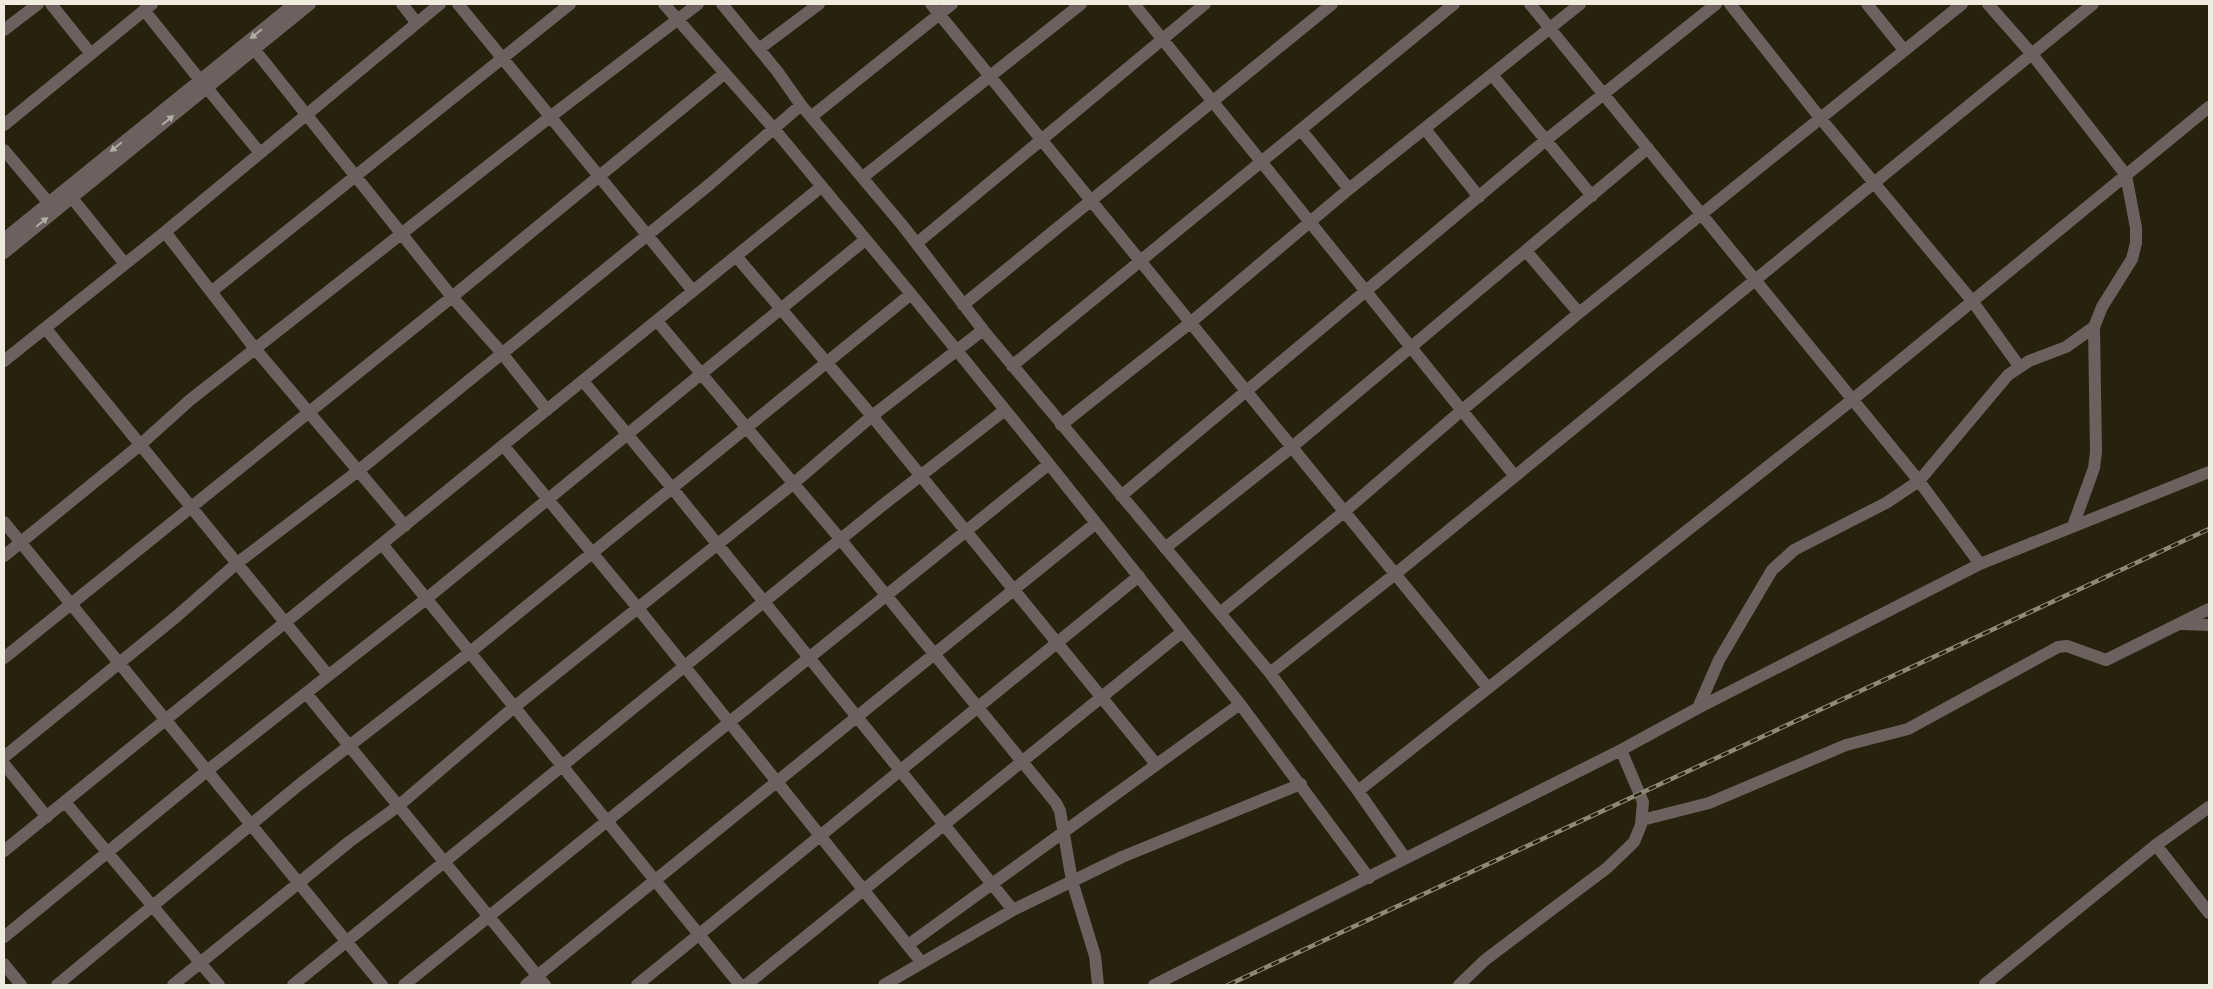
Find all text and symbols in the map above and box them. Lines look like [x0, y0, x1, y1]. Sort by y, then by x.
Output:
one-way arrow [250, 29, 263, 40]
one-way arrow [161, 114, 174, 125]
one-way arrow [110, 142, 123, 153]
one-way arrow [35, 217, 48, 228]

